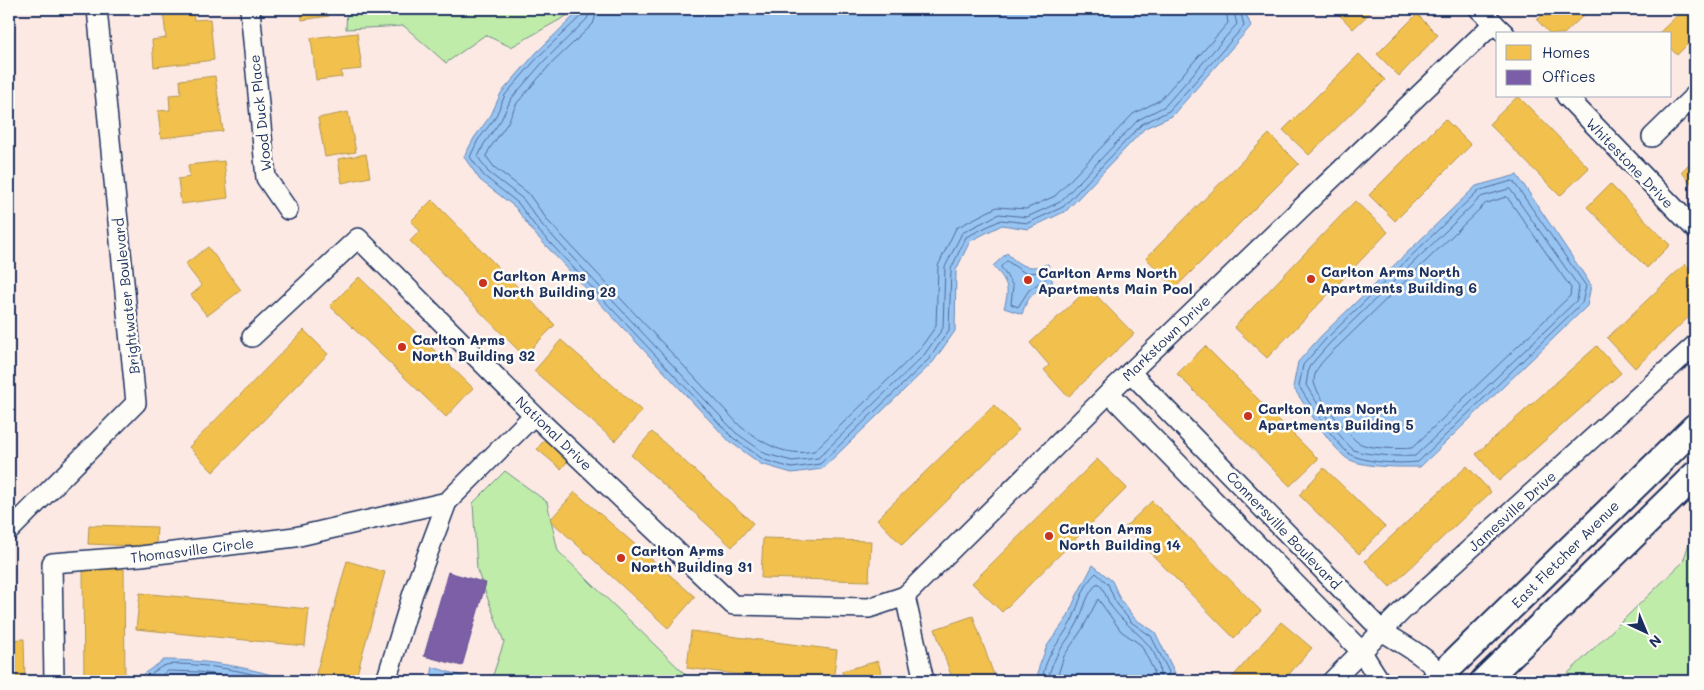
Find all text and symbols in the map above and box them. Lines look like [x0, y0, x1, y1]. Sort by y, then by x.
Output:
legend [1496, 32, 1672, 98]
text: Homes [1542, 42, 1590, 62]
street label: Wood Duck Place [244, 54, 276, 172]
text: Offices [1542, 66, 1596, 86]
street label: Whitestone Drive [1582, 114, 1678, 212]
street label: Brightwater Boulevard [108, 217, 144, 375]
place label: Carlton Arms North Apartments Building 6 [1321, 262, 1477, 297]
place label: Carlton Arms North Apartments Main Pool [1038, 263, 1193, 298]
place label: Carlton Arms North Building 23 [493, 266, 616, 301]
marker: Carlton Arms North Apartments Building 6 [1305, 273, 1317, 285]
marker: Carlton Arms North Apartments Main Pool [1022, 274, 1034, 286]
marker: Carlton Arms North Building 23 [477, 277, 489, 289]
street label: Markstown Drive [1118, 291, 1214, 385]
place label: Carlton Arms North Building 32 [412, 330, 535, 365]
marker: Carlton Arms North Building 32 [396, 341, 408, 353]
street label: National Drive [512, 392, 596, 474]
place label: Carlton Arms North Apartments Building 5 [1258, 399, 1414, 434]
marker: Carlton Arms North Apartments Building 5 [1242, 410, 1254, 422]
street label: Connersville Boulevard [1223, 467, 1345, 593]
street label: Jamesville Drive [1464, 467, 1560, 555]
street label: East Fletcher Avenue [1507, 496, 1623, 612]
place label: Carlton Arms North Building 14 [1059, 519, 1181, 554]
marker: Carlton Arms North Building 14 [1043, 530, 1055, 542]
street label: Thomasville Circle [129, 533, 255, 567]
place label: Carlton Arms North Building 31 [631, 541, 752, 576]
marker: Carlton Arms North Building 31 [615, 552, 627, 564]
north arrow [1622, 608, 1672, 658]
text: N [1645, 631, 1666, 652]

